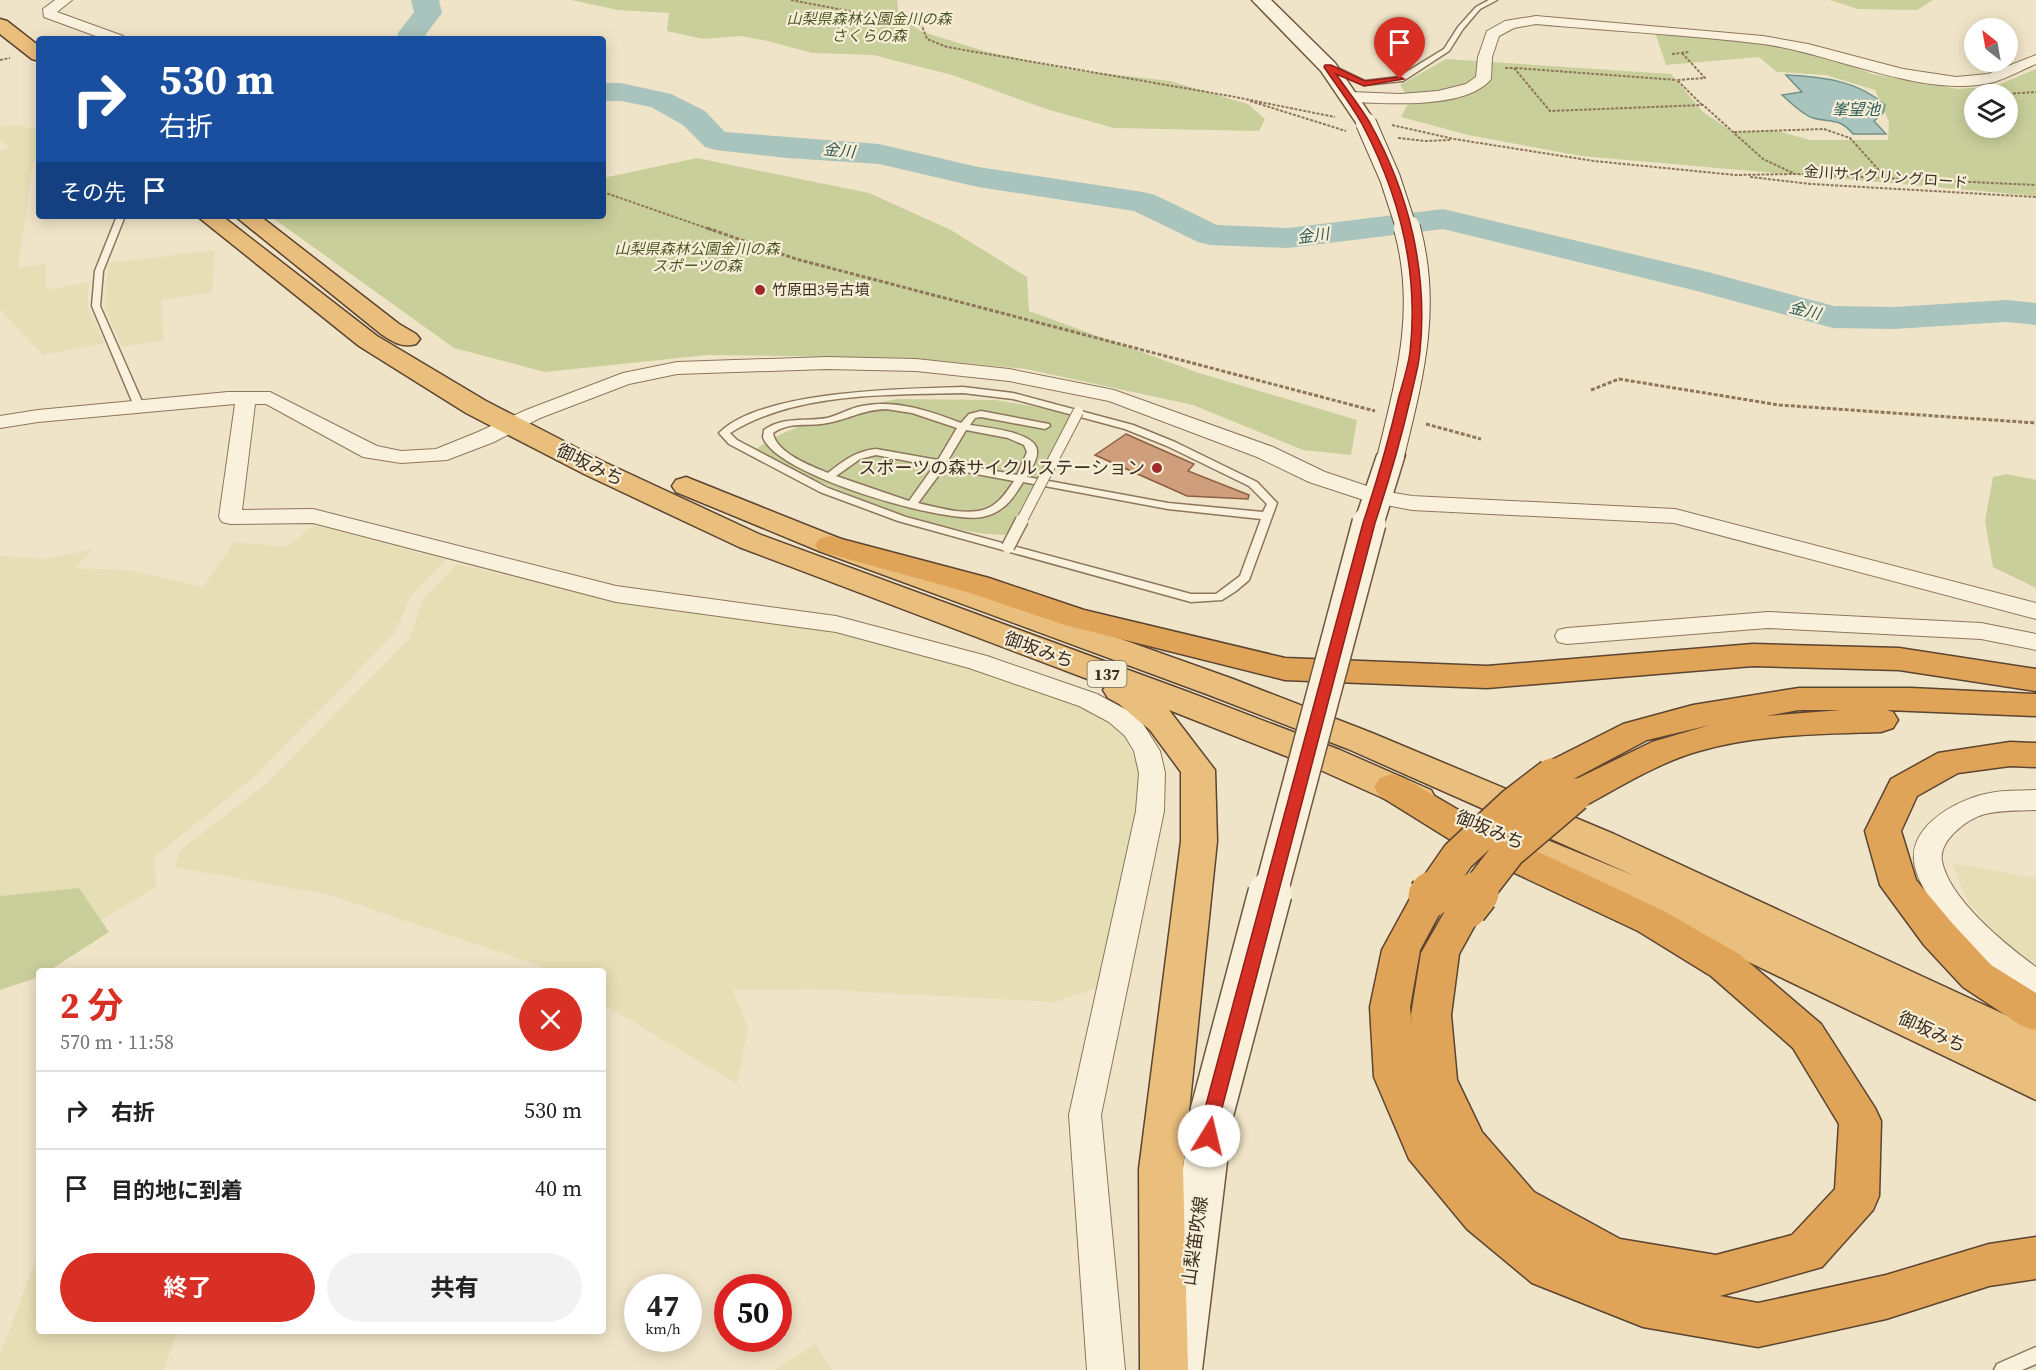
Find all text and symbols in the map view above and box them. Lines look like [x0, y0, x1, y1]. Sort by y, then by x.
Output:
park label: 山梨県森林公園金川の森 さくらの森 [786, 8, 953, 46]
pin [1374, 17, 1425, 79]
north arrow [1964, 18, 2018, 72]
map controls [1964, 18, 2018, 138]
icon: arrive [1383, 26, 1416, 59]
text: 530 m [159, 50, 274, 108]
icon: right [60, 60, 138, 138]
button: layers [1964, 84, 2018, 138]
water label: 峯望池 [1832, 98, 1882, 120]
text: 右折 [159, 108, 213, 145]
water label: 金川 [822, 138, 858, 163]
street label: 金川サイクリングロード [1803, 160, 1969, 193]
icon: arrive [138, 174, 171, 207]
text: その先 [60, 177, 126, 207]
water label: 金川 [1296, 222, 1332, 248]
park label: 山梨県森林公園金川の森 スポーツの森 [614, 238, 781, 276]
place label: 竹原田3号古墳 [772, 279, 870, 300]
marker: 竹原田3号古墳 [753, 283, 767, 297]
water label: 金川 [1787, 295, 1825, 325]
street label: 御坂みち [552, 438, 628, 492]
place label: スポーツの森サイクルステーション [859, 455, 1145, 480]
marker: スポーツの森サイクルステーション [1150, 461, 1164, 475]
street label: 御坂みち [1001, 625, 1077, 674]
road number: 137 [1088, 661, 1126, 687]
street label: 御坂みち [1452, 804, 1528, 855]
text: 2 分 [60, 981, 123, 1030]
button: close [519, 988, 582, 1051]
street label: 御坂みち [1894, 1005, 1970, 1058]
text: 570 m · 11:58 [60, 1028, 174, 1056]
icon: right [60, 1094, 93, 1127]
text: 530 m [524, 1095, 582, 1125]
text: 右折 [111, 1097, 155, 1127]
position arrow [1177, 1104, 1241, 1168]
icon: arrive [60, 1172, 93, 1205]
text: 40 m [535, 1173, 582, 1203]
text: 目的地に到着 [111, 1175, 243, 1205]
street label: 山梨笛吹線 [1176, 1195, 1213, 1287]
button: 終了 [60, 1253, 315, 1322]
button: 共有 [327, 1253, 582, 1322]
speed limit sign: 50 [714, 1274, 792, 1352]
text: 47 [647, 1285, 679, 1326]
text: km/h [645, 1318, 681, 1339]

